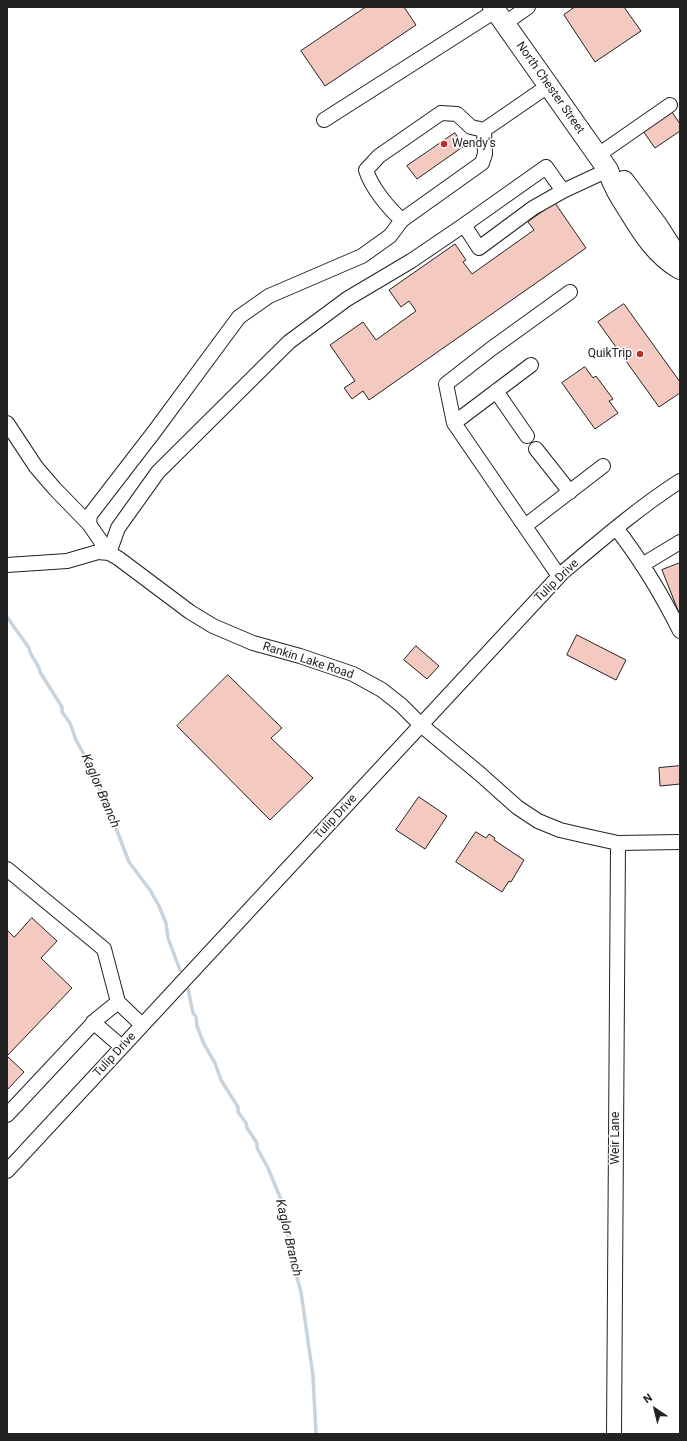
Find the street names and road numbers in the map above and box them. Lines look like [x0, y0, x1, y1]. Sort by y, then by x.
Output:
street label: North Chester Street [513, 39, 587, 137]
street label: Tulip Drive [532, 556, 582, 606]
street label: Rankin Lake Road [261, 639, 355, 683]
street label: Tulip Drive [312, 792, 360, 842]
street label: Tulip Drive [91, 1030, 139, 1080]
street label: Weir Lane [609, 1112, 623, 1164]

